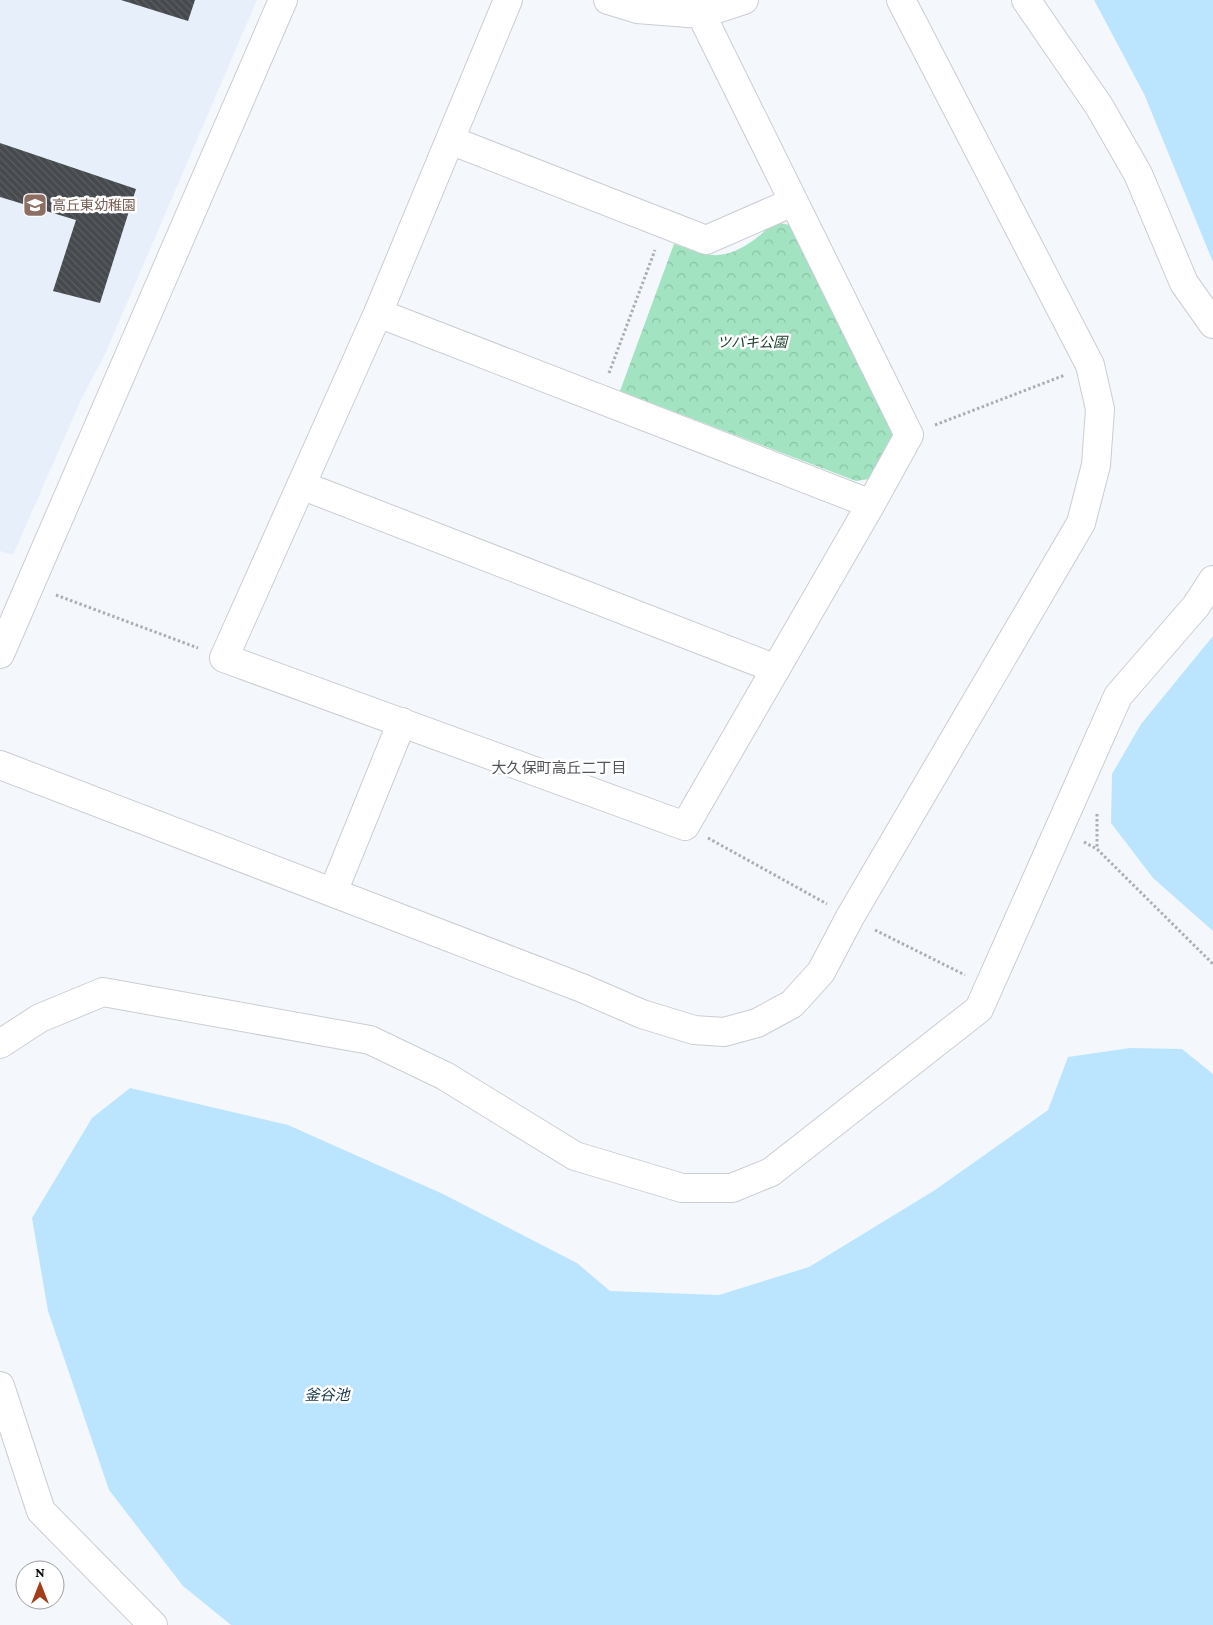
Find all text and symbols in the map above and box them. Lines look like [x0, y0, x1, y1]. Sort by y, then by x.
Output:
school or university icon: 高丘東幼稚園 [22, 192, 48, 218]
place label: 高丘東幼稚園 [52, 197, 136, 213]
park label: ツバキ公園 [717, 334, 789, 350]
district label: 大久保町高丘二丁目 [491, 760, 627, 776]
water label: 釜谷池 [304, 1387, 351, 1403]
north arrow [15, 1560, 65, 1610]
text: N [35, 1564, 45, 1580]

